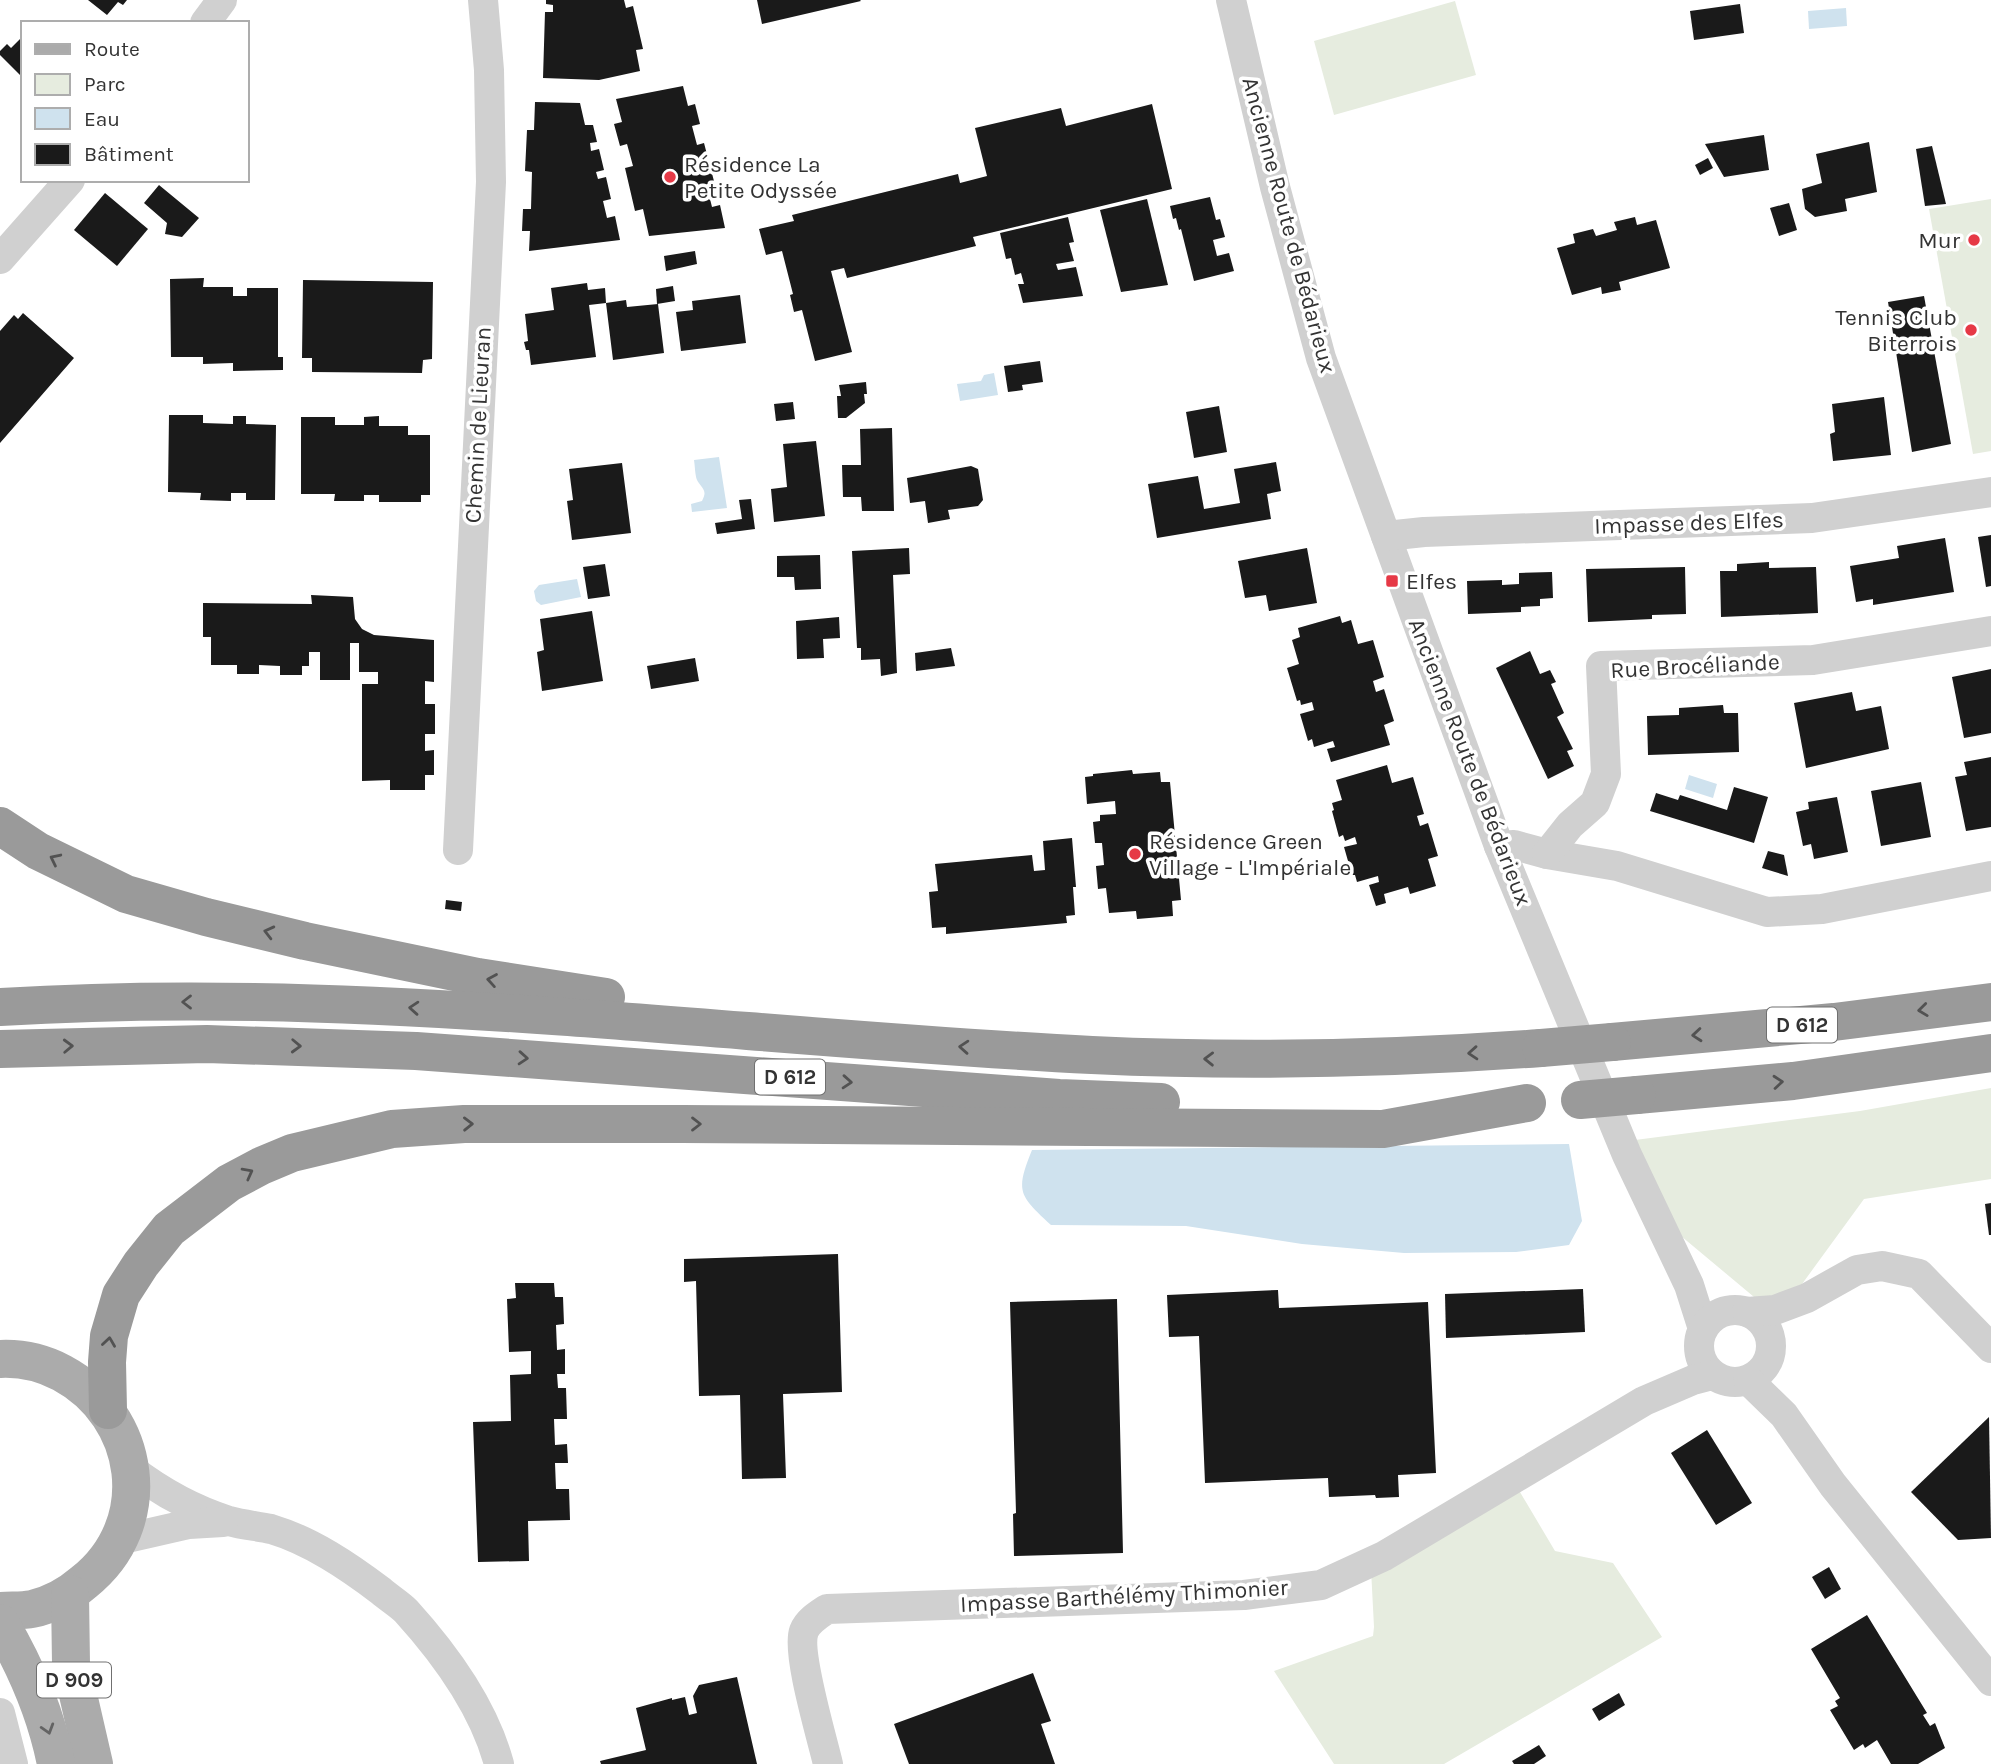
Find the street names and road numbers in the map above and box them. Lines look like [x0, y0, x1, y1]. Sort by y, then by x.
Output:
street label: Ancienne Route de Bédarieux [1236, 74, 1342, 376]
street label: Chemin de Lieuran [459, 326, 497, 524]
street label: Impasse des Elfes [1594, 506, 1784, 540]
street label: Ancienne Route de Bédarieux [1403, 615, 1537, 909]
street label: Rue Brocéliande [1610, 648, 1780, 684]
road number: D 612 [1767, 1007, 1837, 1042]
road number: D 612 [755, 1060, 825, 1094]
street label: Impasse Barthélémy Thimonier [959, 1574, 1289, 1618]
road number: D 909 [37, 1662, 111, 1698]

